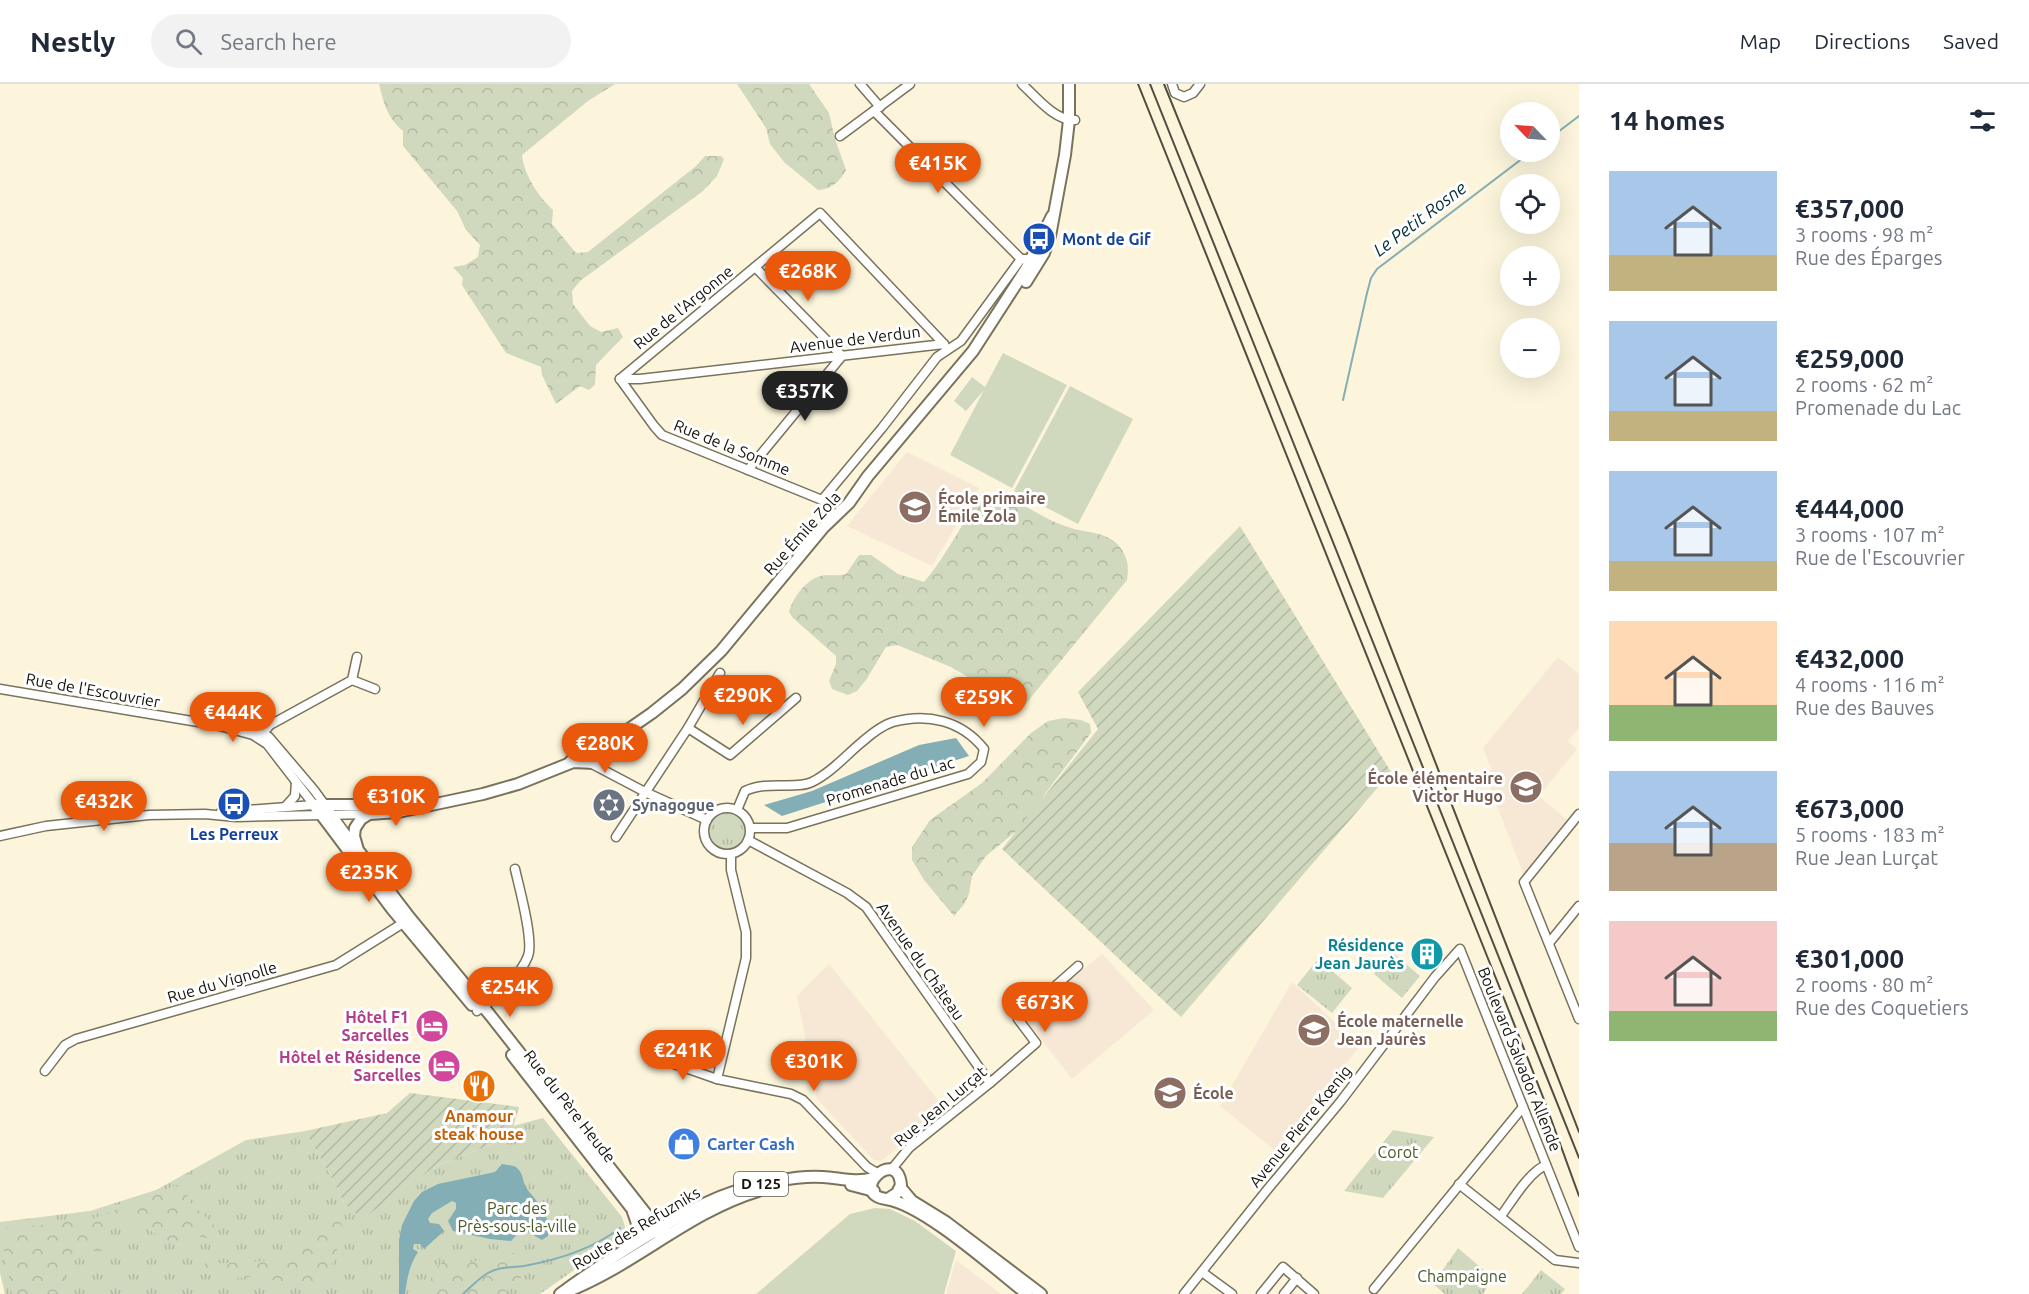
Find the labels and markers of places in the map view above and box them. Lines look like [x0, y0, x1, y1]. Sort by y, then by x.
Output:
pin: €415K [896, 143, 980, 194]
bus stop icon: Mont de Gif [1021, 221, 1057, 257]
place label: Mont de Gif [1062, 230, 1151, 248]
pin: €268K [766, 251, 850, 302]
pin: €357K [763, 371, 847, 422]
place label: École primaire Émile Zola [938, 487, 1046, 525]
school or university icon: École primaire Émile Zola [897, 489, 933, 525]
pin: €290K [701, 675, 785, 726]
pin: €259K [942, 677, 1026, 728]
pin: €444K [191, 692, 275, 743]
pin: €280K [563, 723, 647, 774]
place label: École élémentaire Victor Hugo [1367, 767, 1503, 805]
school or university icon: École élémentaire Victor Hugo [1508, 769, 1544, 805]
pin: €310K [354, 776, 438, 827]
pin: €432K [62, 781, 146, 832]
bus stop icon: Les Perreux [216, 786, 252, 822]
synagogue icon: Synagogue [591, 787, 627, 823]
place label: Synagogue [632, 796, 714, 814]
place label: Les Perreux [190, 825, 279, 843]
pin: €235K [327, 852, 411, 903]
place label: Résidence Jean Jaurès [1315, 936, 1404, 972]
building icon: Résidence Jean Jaurès [1409, 936, 1445, 972]
pin: €254K [468, 967, 552, 1018]
pin: €673K [1003, 982, 1087, 1033]
place label: Hôtel F1 Sarcelles [341, 1008, 409, 1044]
hotel icon: Hôtel F1 Sarcelles [414, 1008, 450, 1044]
place label: École maternelle Jean Jaurès [1337, 1010, 1464, 1048]
school or university icon: École maternelle Jean Jaurès [1296, 1012, 1332, 1048]
pin: €241K [641, 1030, 725, 1081]
pin: €301K [772, 1041, 856, 1092]
place label: Hôtel et Résidence Sarcelles [279, 1048, 421, 1084]
hotel icon: Hôtel et Résidence Sarcelles [426, 1048, 462, 1084]
restaurant icon: Anamour steak house [461, 1068, 497, 1104]
school or university icon: École [1152, 1075, 1188, 1111]
place label: École [1193, 1082, 1234, 1102]
place label: Anamour steak house [434, 1107, 524, 1143]
shop icon: Carter Cash [666, 1126, 702, 1162]
place label: Carter Cash [707, 1135, 795, 1153]

